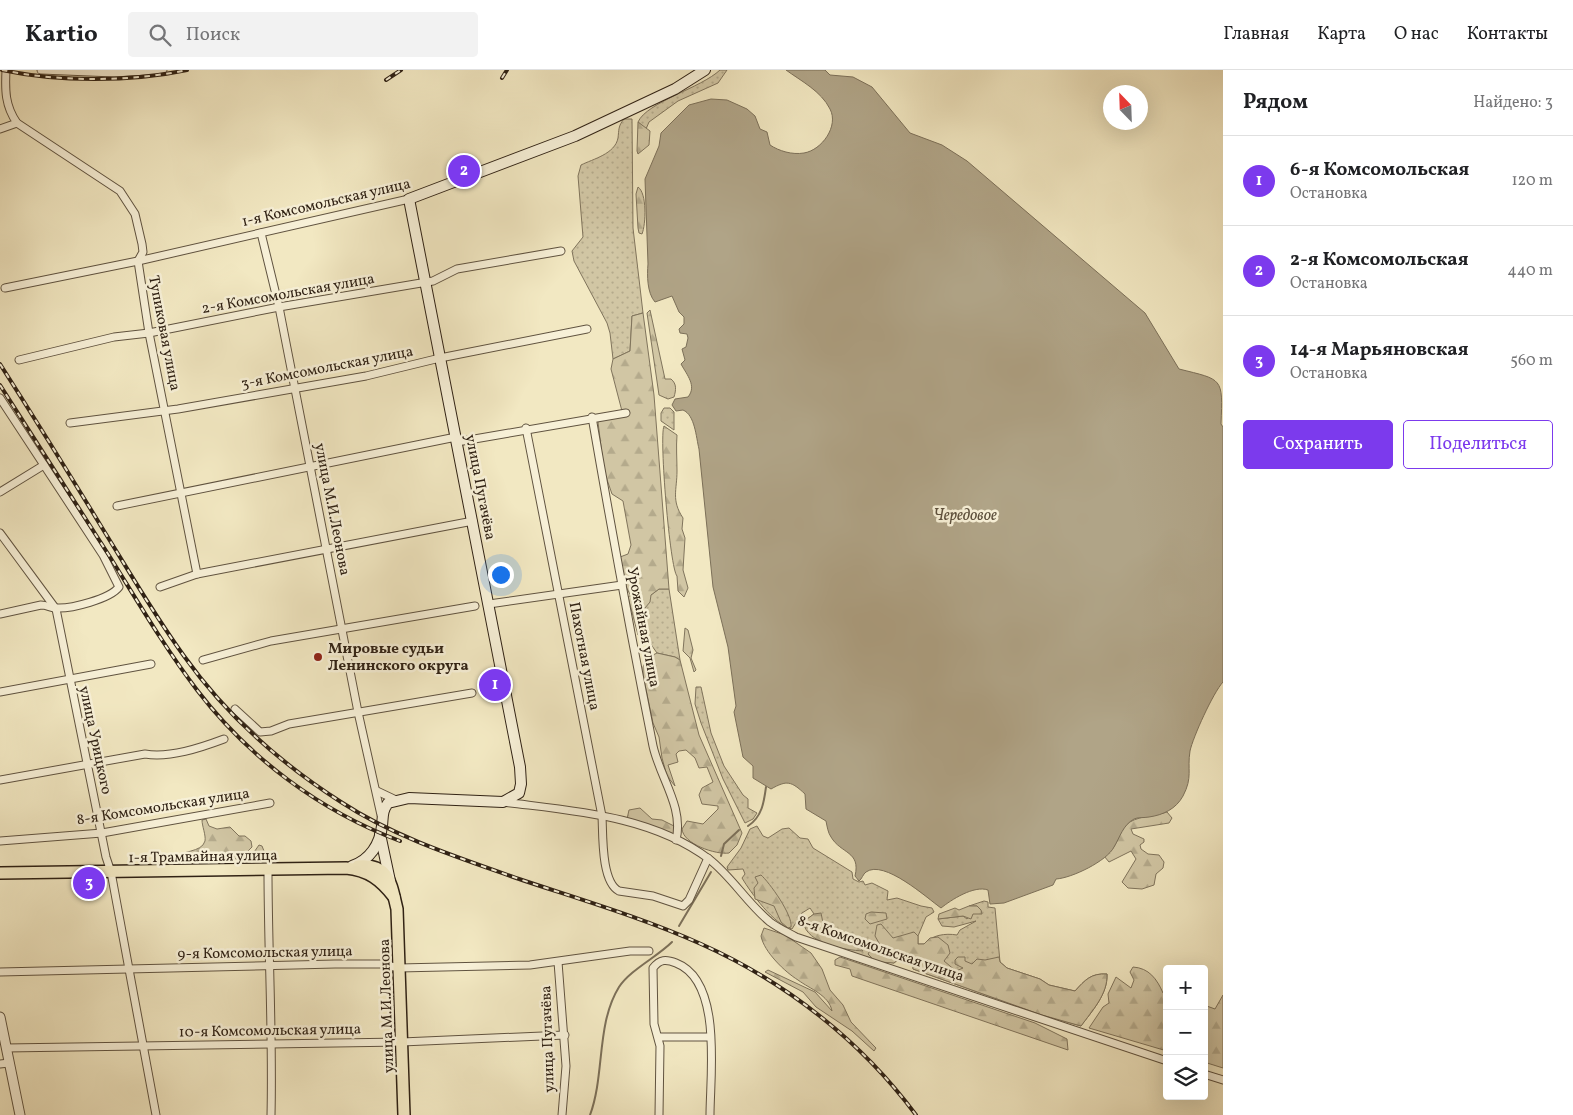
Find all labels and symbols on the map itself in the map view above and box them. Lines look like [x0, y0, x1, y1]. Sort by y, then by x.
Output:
north arrow [1103, 85, 1148, 130]
pin: 2 [448, 152, 480, 190]
street label: 1-я Комсомольская улица [240, 174, 413, 233]
street label: 2-я Комсомольская улица [200, 269, 376, 320]
street label: Тупиковая улица [142, 274, 185, 393]
street label: 3-я Комсомольская улица [239, 341, 415, 395]
street label: улица Пугачёва [459, 433, 500, 542]
street label: улица М.И.Леонова [308, 441, 355, 577]
water label: Чередовое [933, 505, 997, 527]
your location [488, 562, 514, 588]
street label: Урожайная улица [621, 565, 664, 689]
street label: Пахотная улица [563, 600, 604, 712]
place label: Мировые судьи Ленинского округа [328, 639, 469, 677]
marker: Мировые судьи Ленинского округа [312, 651, 324, 663]
pin: 1 [479, 666, 511, 704]
street label: улица Урицкого [73, 684, 116, 797]
street label: 8-я Комсомольская улица [75, 783, 251, 832]
street label: 1-я Трамвайная улица [128, 846, 278, 869]
pin: 3 [73, 864, 105, 902]
street label: 8-я Комсомольская улица [794, 911, 967, 988]
street label: улица М.И.Леонова [375, 938, 400, 1074]
street label: 9-я Комсомольская улица [177, 941, 353, 966]
street label: улица Пугачёва [536, 985, 561, 1093]
street label: 10-я Комсомольская улица [179, 1019, 361, 1044]

